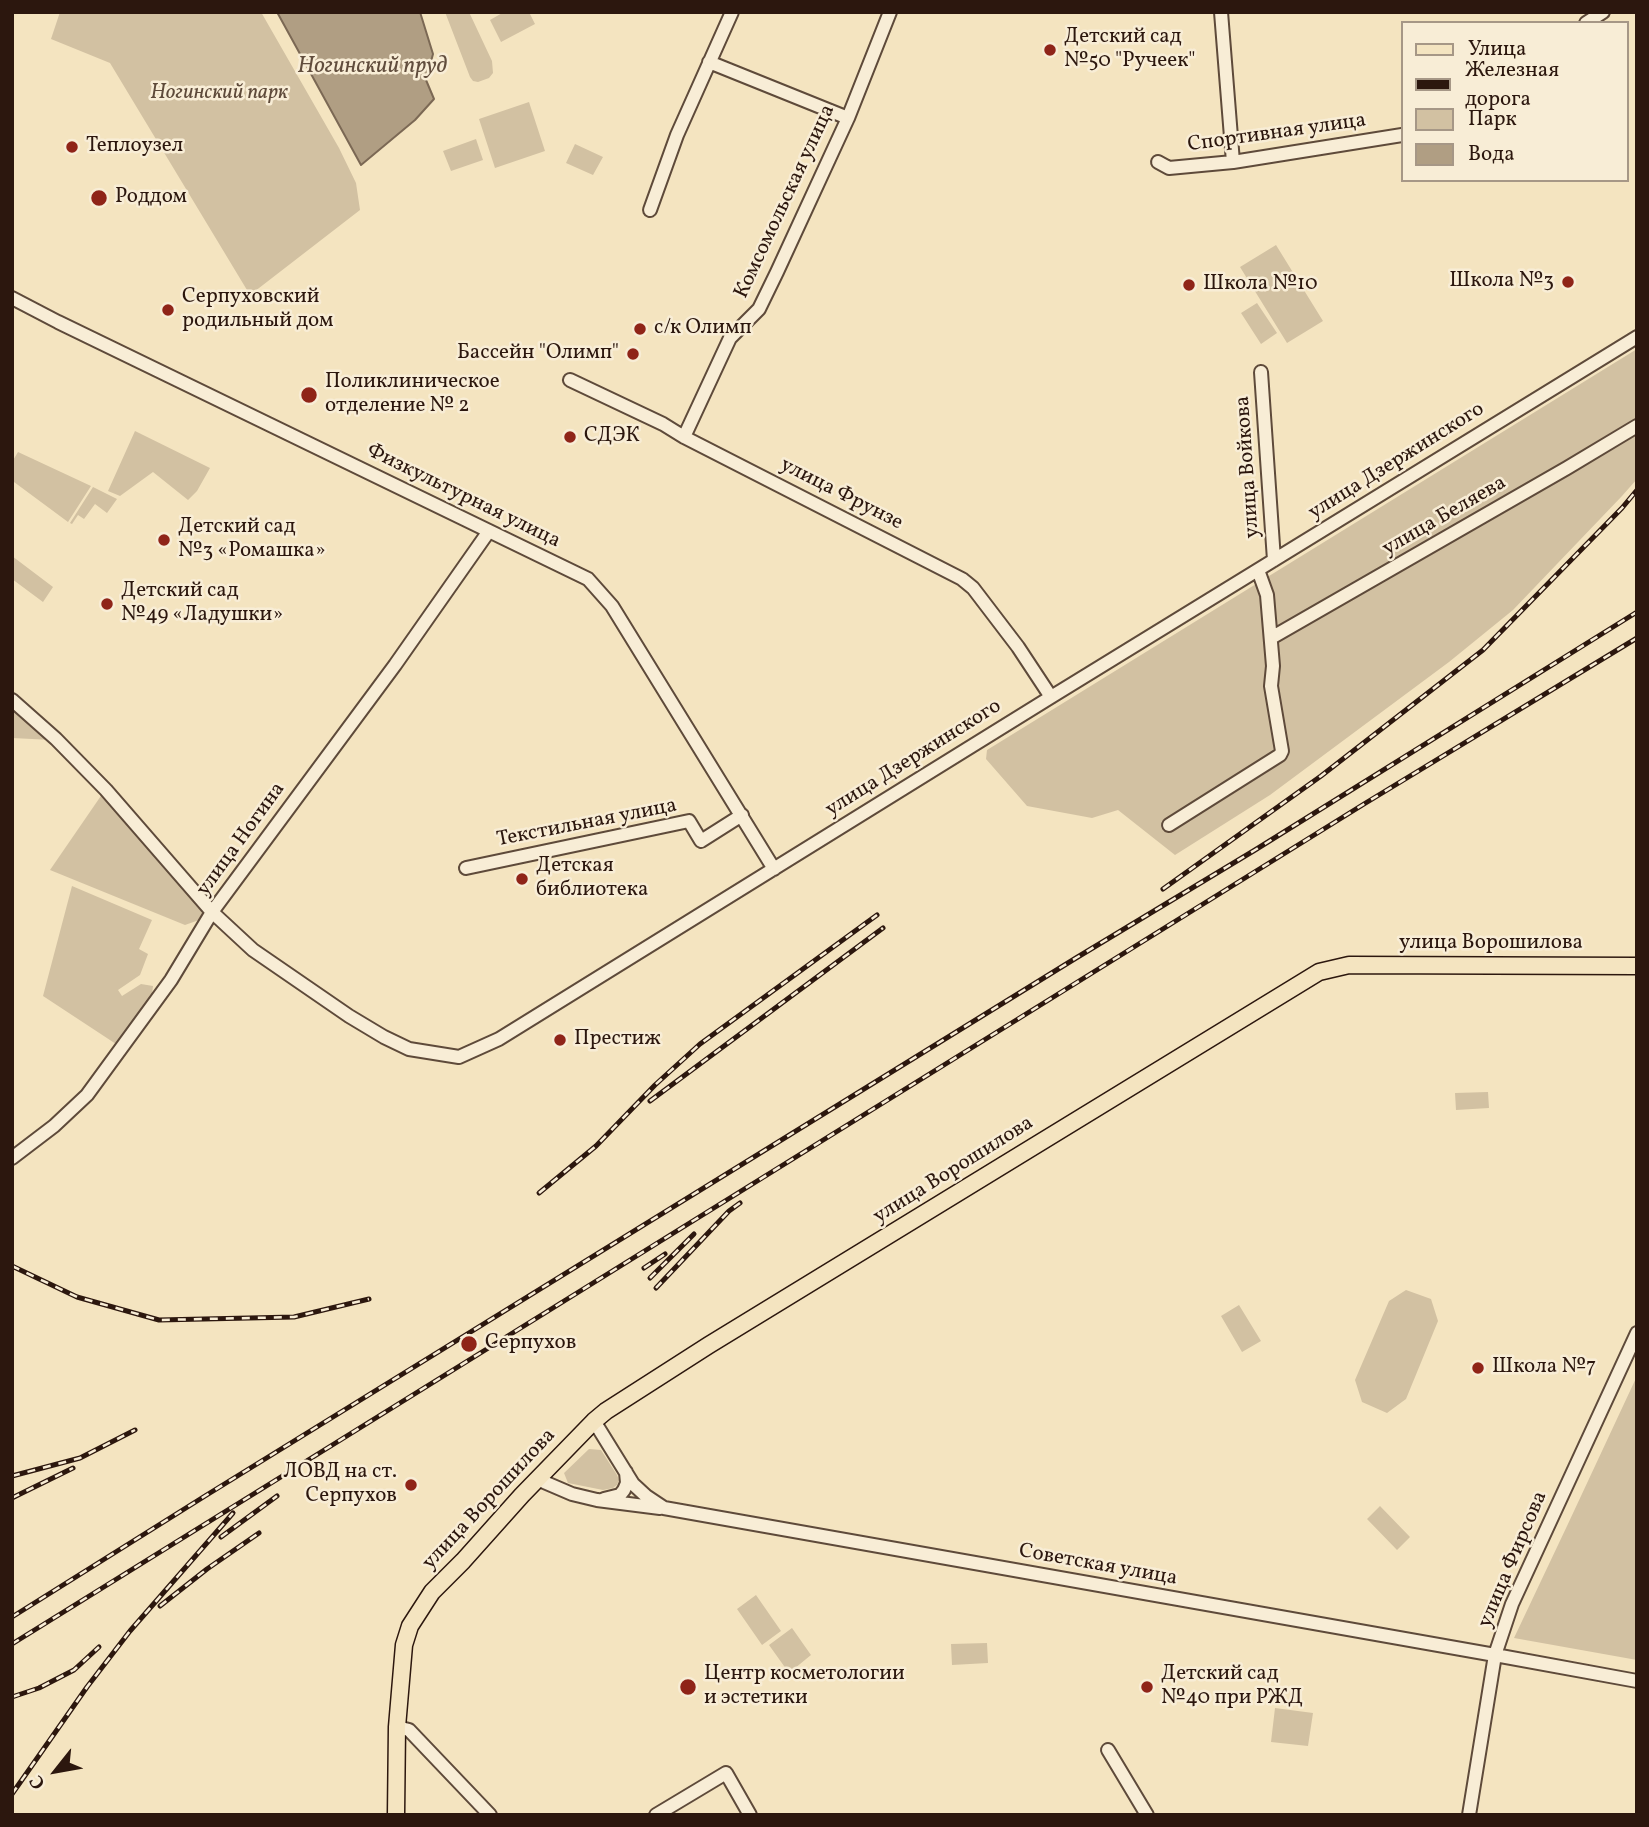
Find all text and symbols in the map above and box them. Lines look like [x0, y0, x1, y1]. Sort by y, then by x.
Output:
legend [1400, 21, 1628, 182]
place label: Детский сад №50 "Ручеек" [1064, 25, 1196, 75]
text: Улица [1468, 35, 1526, 64]
marker: Детский сад №50 "Ручеек" [1042, 42, 1058, 58]
water label: Ногинский пруд [297, 54, 447, 82]
text: Железная дорога [1465, 56, 1559, 114]
park label: Ногинский парк [150, 81, 288, 107]
street label: Комсомольская улица [730, 101, 842, 303]
text: Парк [1468, 105, 1517, 134]
street label: Спортивная улица [1186, 109, 1368, 159]
place label: Теплоузел [86, 134, 183, 160]
marker: Теплоузел [64, 139, 80, 155]
text: Вода [1468, 140, 1515, 169]
place label: Роддом [115, 185, 187, 211]
marker: Роддом [89, 188, 109, 208]
place label: Школа №3 [1449, 269, 1554, 295]
place label: Школа №10 [1203, 272, 1318, 298]
marker: Школа №3 [1560, 274, 1576, 290]
marker: Школа №10 [1181, 277, 1197, 293]
place label: Серпуховский родильный дом [182, 285, 333, 335]
marker: Серпуховский родильный дом [160, 302, 176, 318]
place label: с/к Олимп [654, 316, 752, 342]
marker: с/к Олимп [632, 321, 648, 337]
place label: Бассейн "Олимп" [457, 341, 619, 367]
marker: Бассейн "Олимп" [625, 346, 641, 362]
place label: Поликлиническое отделение № 2 [325, 370, 500, 420]
marker: Поликлиническое отделение № 2 [299, 385, 319, 405]
street label: улица Войкова [1231, 395, 1267, 539]
street label: улица Дзержинского [1305, 398, 1489, 526]
place label: СДЭК [584, 424, 640, 450]
marker: СДЭК [562, 429, 578, 445]
street label: Физкультурная улица [362, 439, 564, 555]
street label: улица Фрунзе [775, 453, 907, 537]
street label: улица Беляева [1379, 471, 1511, 563]
place label: Детский сад №3 «Ромашка» [178, 515, 326, 565]
marker: Детский сад №3 «Ромашка» [156, 532, 172, 548]
place label: Детский сад №49 «Ладушки» [121, 579, 283, 629]
marker: Детский сад №49 «Ладушки» [99, 596, 115, 612]
street label: улица Дзержинского [822, 695, 1006, 823]
street label: улица Ногина [192, 778, 292, 902]
street label: Текстильная улица [495, 794, 679, 854]
place label: Детская библиотека [536, 854, 648, 904]
marker: Детская библиотека [514, 871, 530, 887]
street label: улица Ворошилова [1399, 931, 1583, 957]
place label: Престиж [574, 1027, 661, 1053]
marker: Престиж [552, 1032, 568, 1048]
street label: улица Ворошилова [869, 1112, 1039, 1230]
place label: Серпухов [485, 1331, 576, 1357]
marker: Серпухов [459, 1334, 479, 1354]
place label: Школа №7 [1492, 1355, 1596, 1381]
marker: Школа №7 [1470, 1360, 1486, 1376]
street label: улица Ворошилова [418, 1424, 562, 1576]
place label: ЛОВД на ст. Серпухов [283, 1460, 397, 1510]
marker: ЛОВД на ст. Серпухов [403, 1477, 419, 1493]
street label: улица Фирсова [1474, 1488, 1554, 1632]
street label: Советская улица [1017, 1540, 1179, 1592]
place label: Центр косметологии и эстетики [704, 1662, 905, 1712]
place label: Детский сад №40 при РЖД [1161, 1662, 1303, 1712]
marker: Центр косметологии и эстетики [678, 1677, 698, 1697]
marker: Детский сад №40 при РЖД [1139, 1679, 1155, 1695]
north arrow [21, 1736, 91, 1806]
text: С [24, 1770, 52, 1794]

